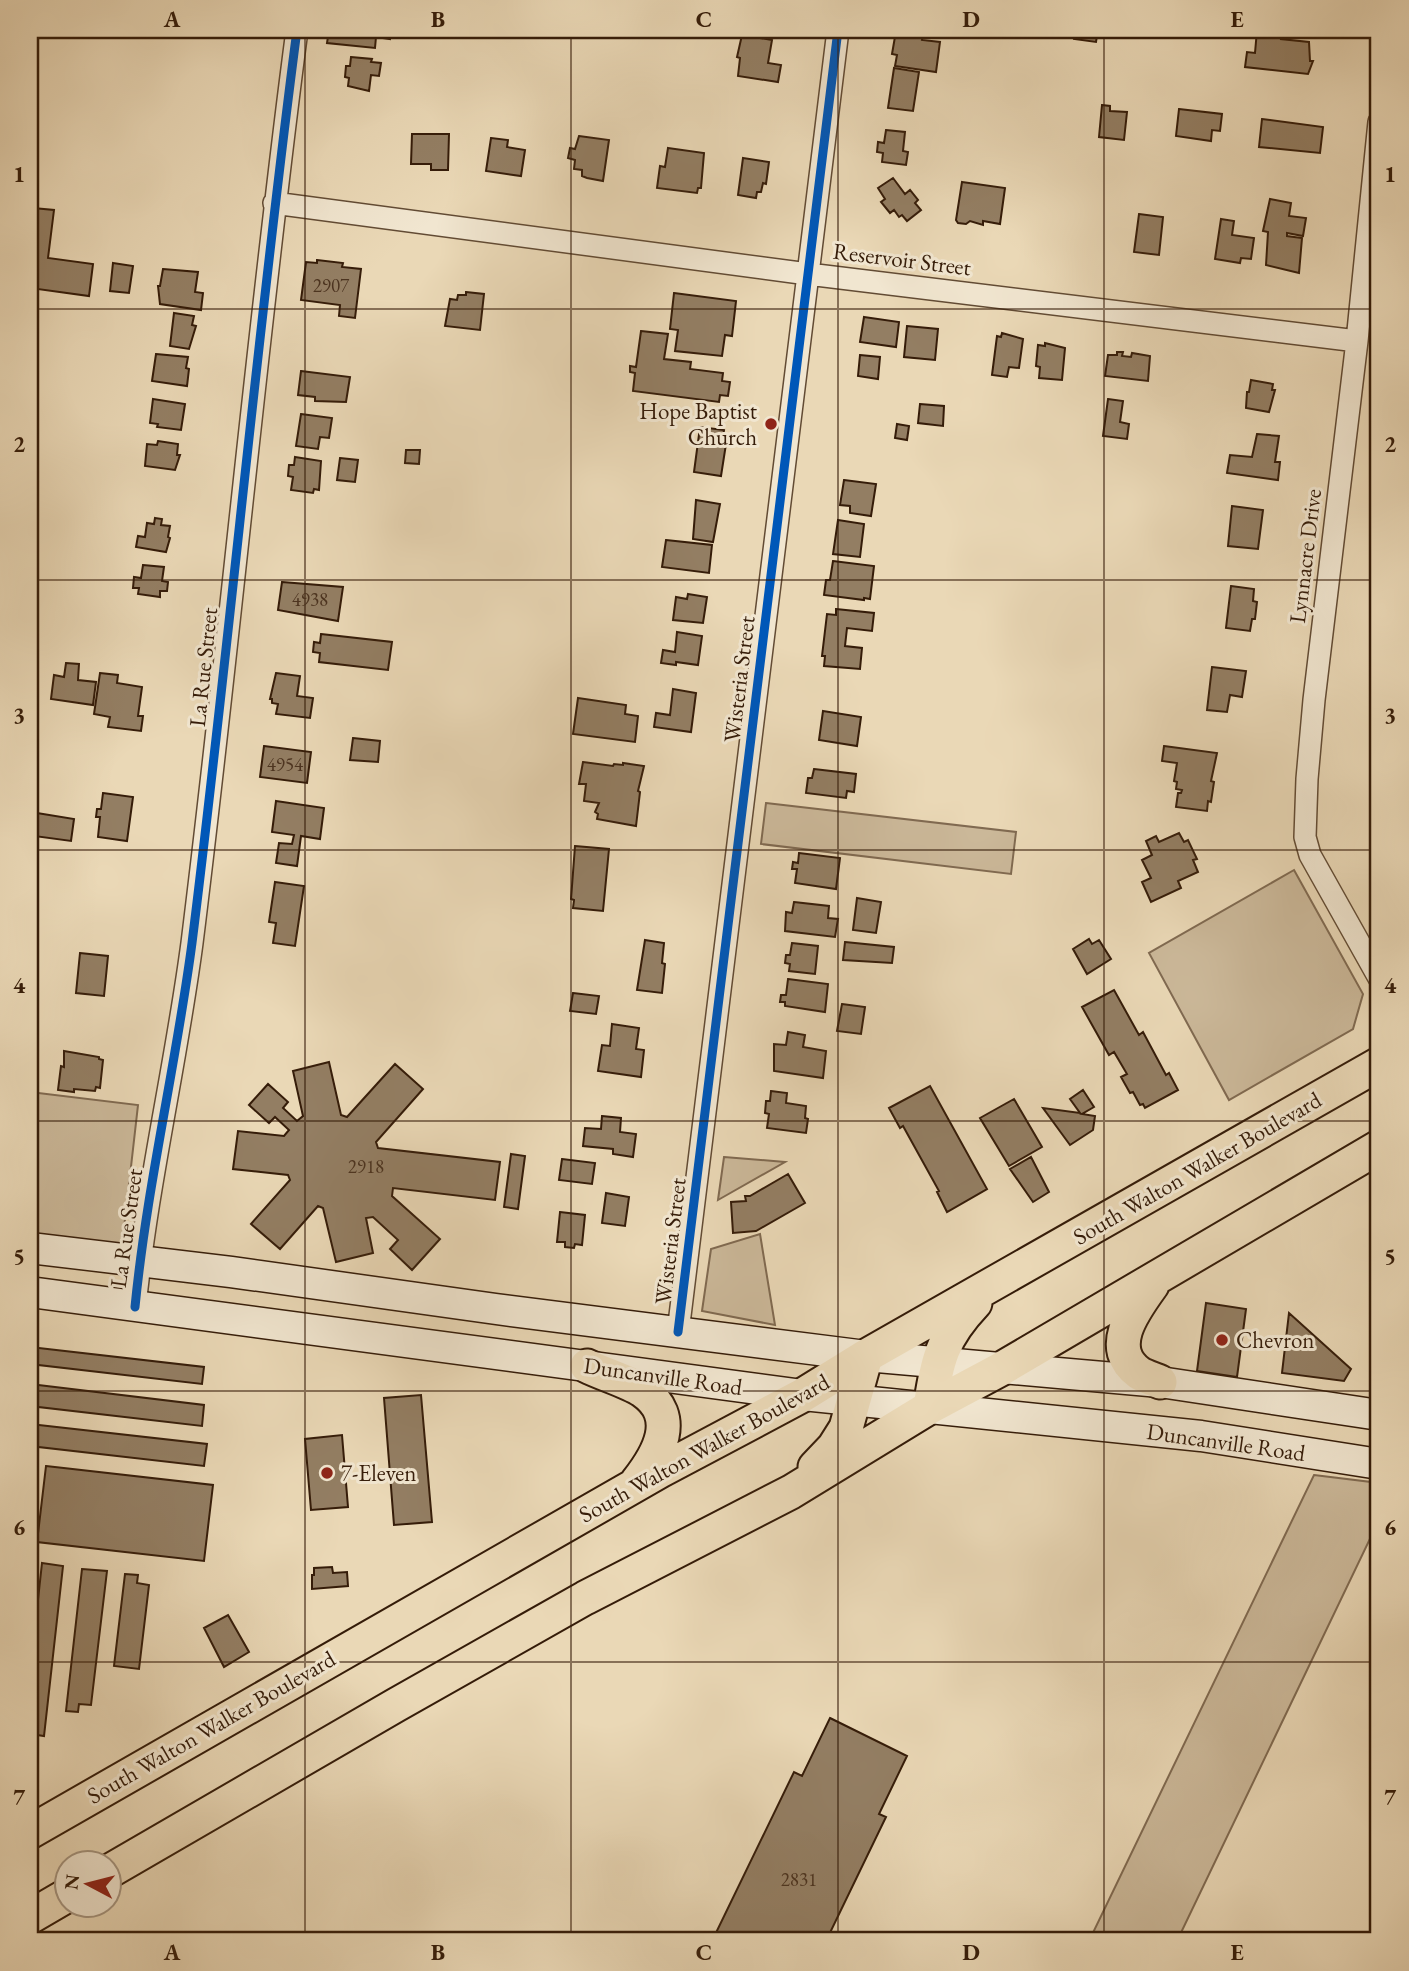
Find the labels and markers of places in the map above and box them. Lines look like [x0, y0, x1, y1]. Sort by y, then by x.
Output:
place label: Hope Baptist Church [639, 396, 758, 452]
marker: Hope Baptist Church [763, 416, 779, 432]
place label: Chevron [1236, 1325, 1314, 1355]
marker: Chevron [1214, 1332, 1230, 1348]
place label: 7-Eleven [341, 1458, 416, 1488]
marker: 7-Eleven [319, 1465, 335, 1481]

